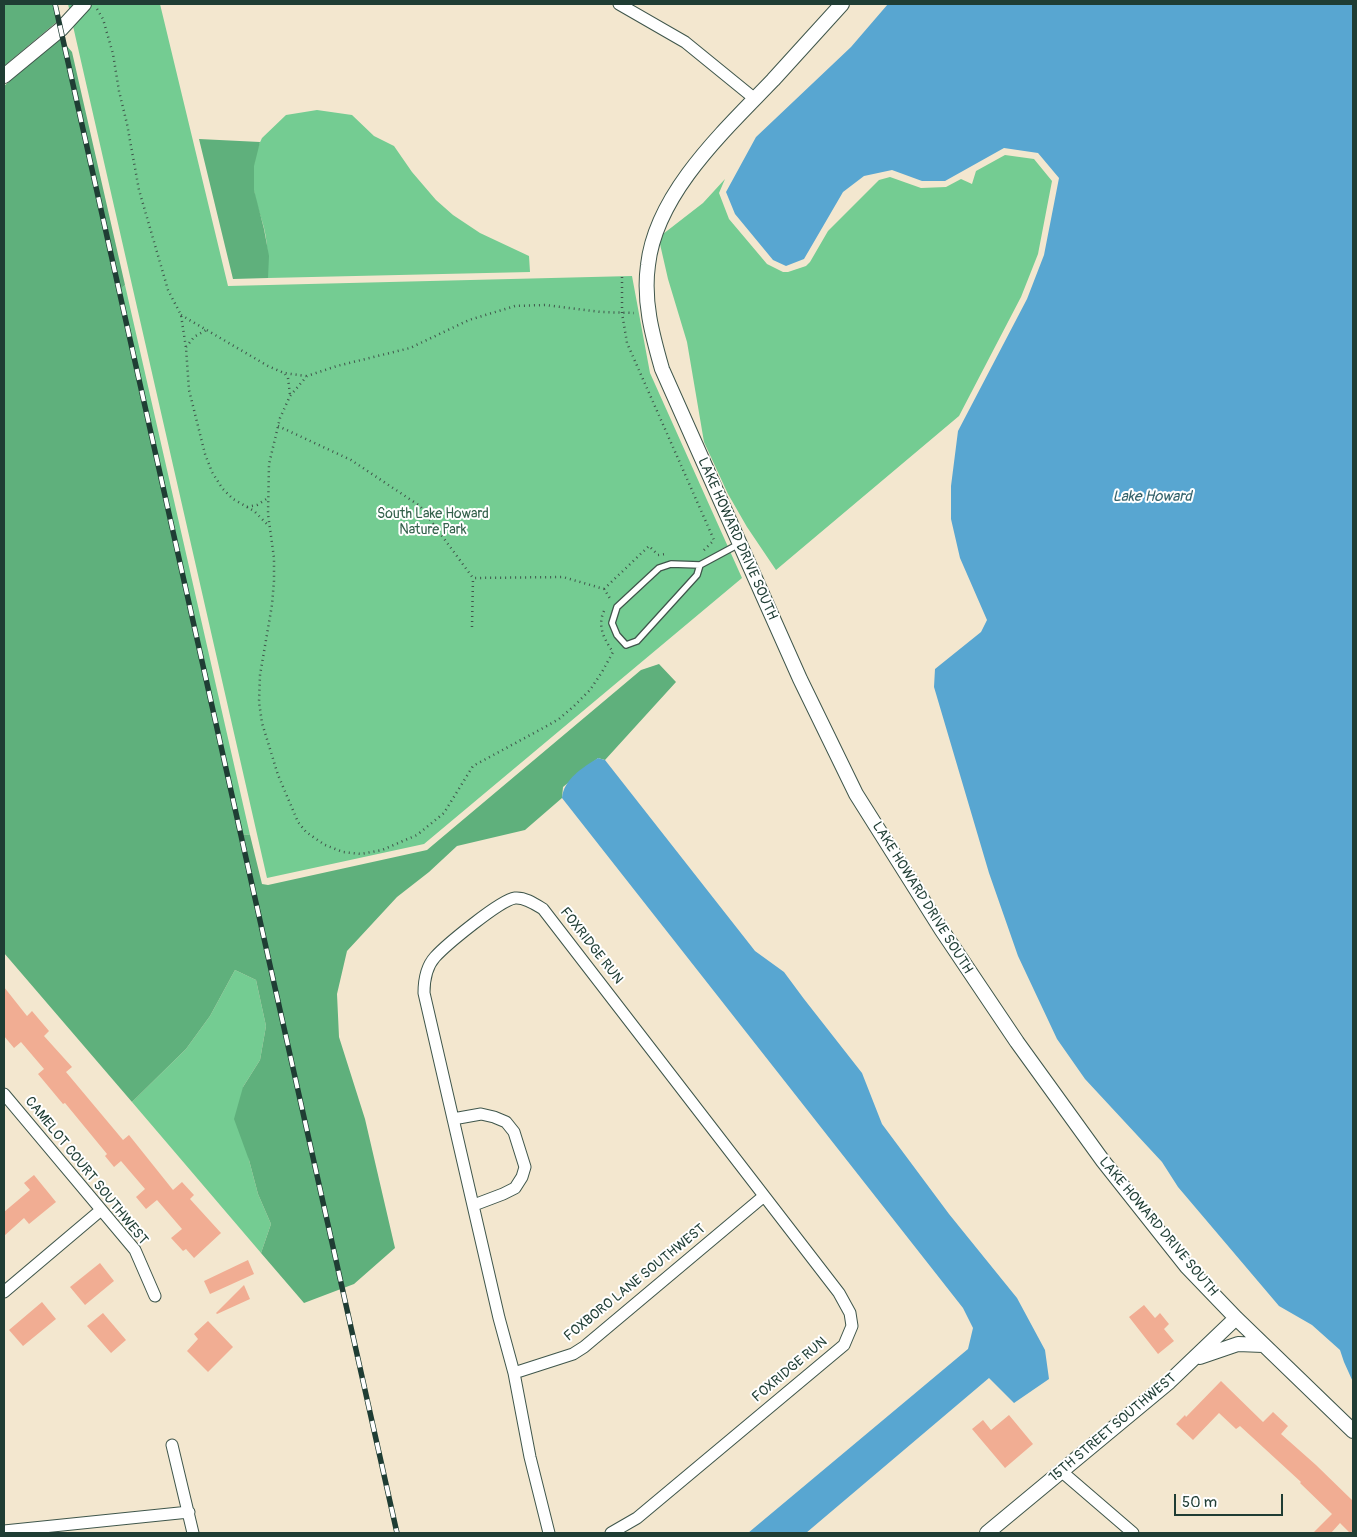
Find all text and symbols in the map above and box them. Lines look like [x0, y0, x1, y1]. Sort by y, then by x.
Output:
street label: LAKE HOWARD DRIVE SOUTH [694, 455, 780, 623]
water label: Lake Howard [1112, 488, 1192, 506]
park label: South Lake Howard Nature Park [377, 506, 489, 538]
street label: LAKE HOWARD DRIVE SOUTH [868, 819, 976, 977]
street label: FOXRIDGE RUN [556, 904, 626, 988]
street label: CAMELOT COURT SOUTHWEST [21, 1093, 151, 1249]
street label: LAKE HOWARD DRIVE SOUTH [1095, 1154, 1221, 1300]
street label: FOXBORO LANE SOUTHWEST [561, 1221, 709, 1345]
street label: FOXRIDGE RUN [749, 1334, 831, 1406]
street label: 15TH STREET SOUTHWEST [1046, 1370, 1180, 1486]
scale bar [1177, 1484, 1286, 1516]
text: 50 m [1182, 1493, 1217, 1512]

